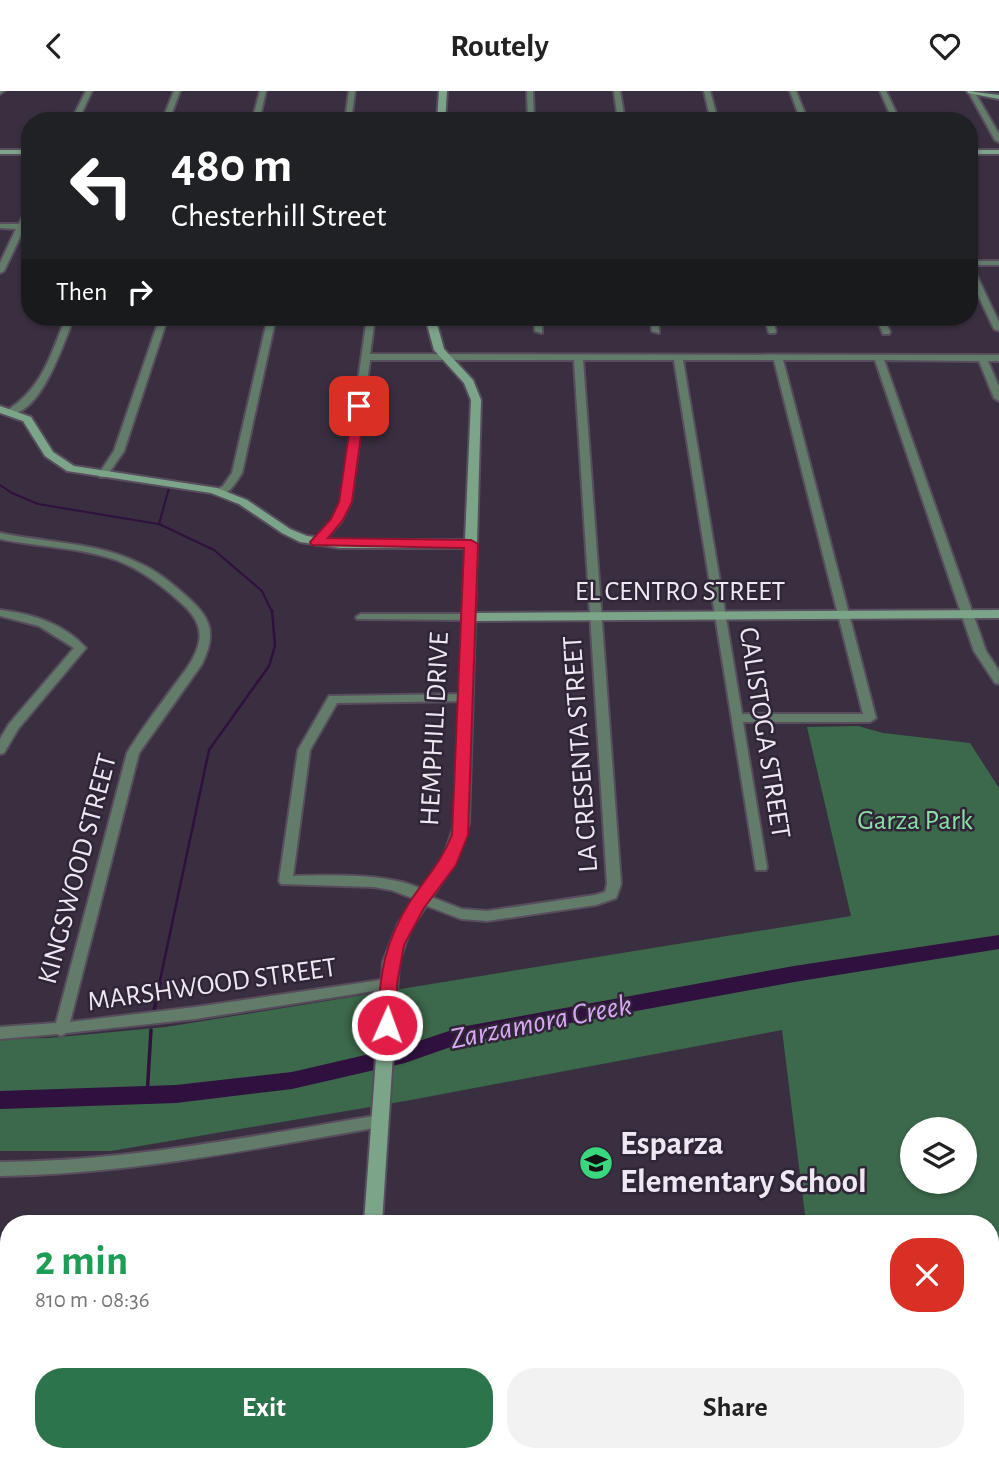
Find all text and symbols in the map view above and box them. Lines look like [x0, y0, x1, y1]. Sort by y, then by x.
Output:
icon: back [35, 27, 73, 65]
icon: heart [926, 27, 964, 65]
text: Routely [450, 30, 549, 62]
icon: left [56, 140, 147, 231]
text: 480 m [171, 142, 292, 191]
text: Chesterhill Street [171, 200, 387, 232]
icon: right [121, 273, 159, 311]
text: Then [56, 279, 107, 305]
pin [329, 376, 389, 436]
icon: arrive [340, 387, 378, 425]
street label: EL CENTRO STREET [575, 578, 786, 606]
street label: CALISTOGA STREET [733, 625, 795, 841]
street label: HEMPHILL DRIVE [416, 631, 454, 827]
street label: LA CRESENTA STREET [559, 634, 603, 873]
street label: KINGSWOOD STREET [34, 751, 122, 987]
park label: Garza Park [857, 807, 973, 835]
street label: MARSHWOOD STREET [86, 954, 339, 1016]
position arrow [350, 988, 424, 1062]
water label: Zarzamora Creek [448, 990, 634, 1054]
map controls [900, 1117, 977, 1194]
button: layers [900, 1117, 977, 1194]
place label: Esparza Elementary School [620, 1128, 867, 1199]
school or university icon: Esparza Elementary School [577, 1144, 615, 1182]
button: close [890, 1238, 964, 1312]
text: 2 min [35, 1240, 128, 1282]
text: 810 m · 08:36 [35, 1289, 150, 1312]
button: Exit [35, 1368, 493, 1448]
button: Share [507, 1368, 964, 1448]

